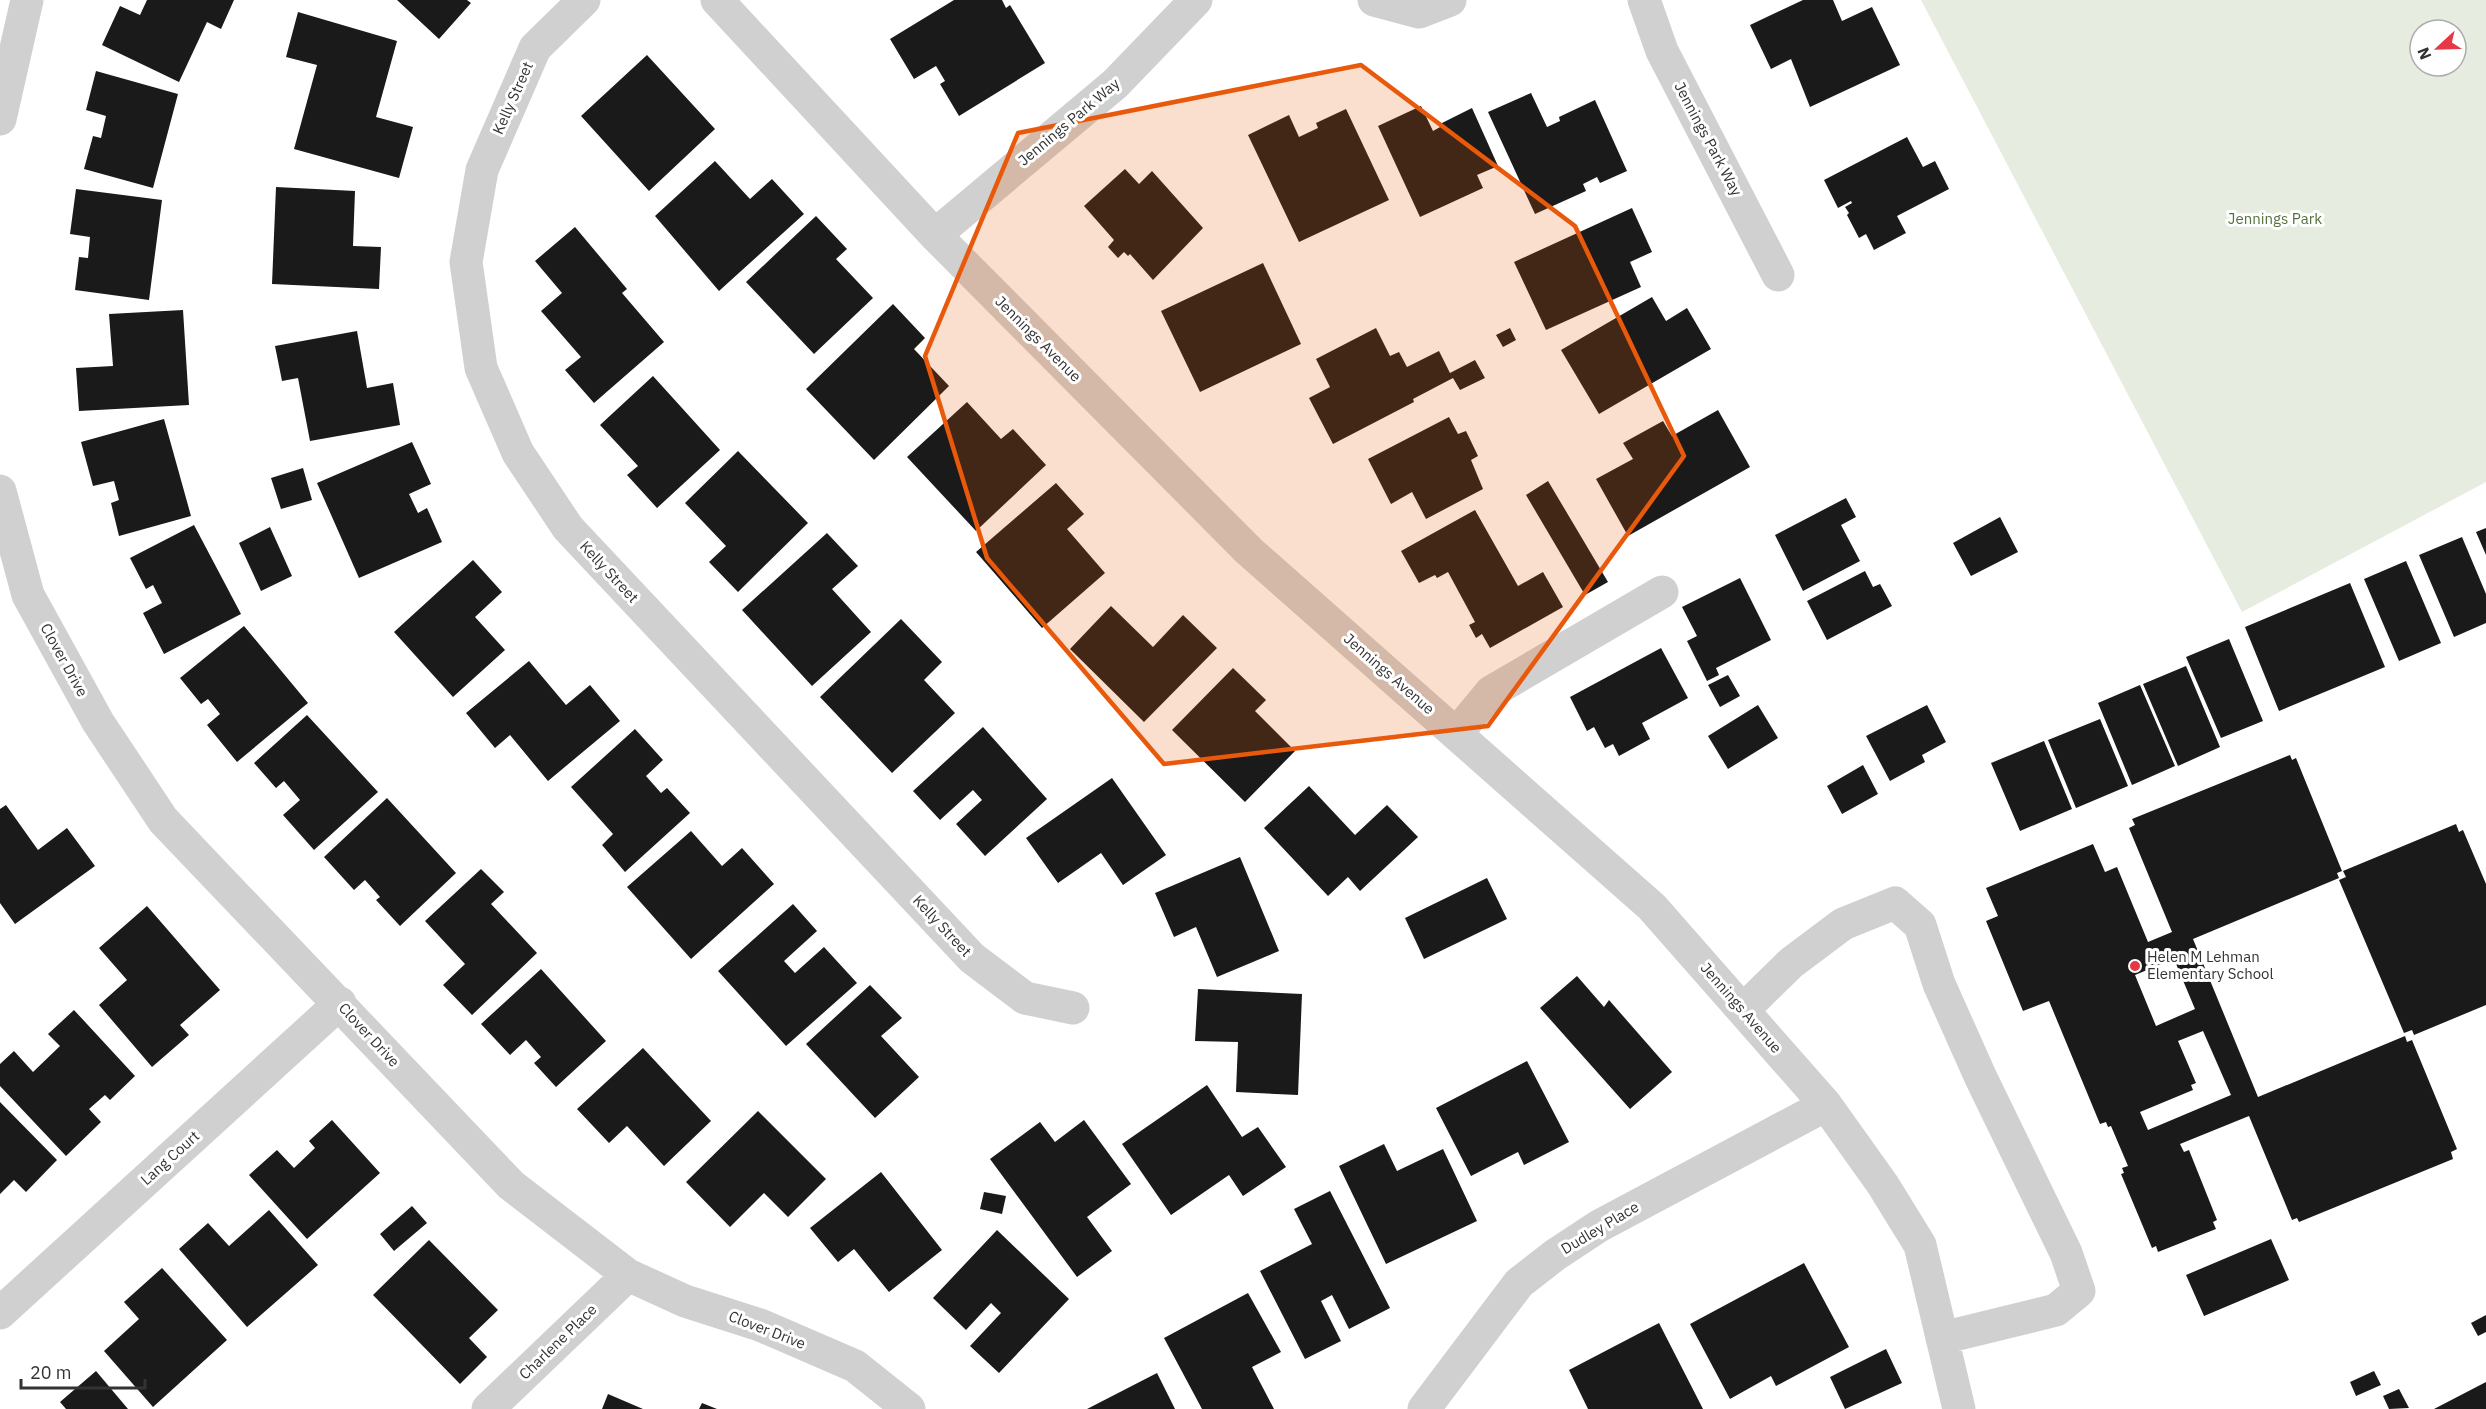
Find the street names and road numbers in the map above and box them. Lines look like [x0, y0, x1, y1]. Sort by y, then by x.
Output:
street label: Kelly Street [488, 59, 537, 137]
street label: Jennings Park Way [1014, 73, 1124, 170]
street label: Jennings Park Way [1670, 78, 1747, 200]
street label: Jennings Avenue [991, 292, 1085, 386]
street label: Kelly Street [576, 537, 643, 606]
street label: Clover Drive [36, 620, 92, 700]
street label: Jennings Avenue [1340, 629, 1439, 718]
street label: Kelly Street [909, 891, 976, 960]
street label: Jennings Avenue [1697, 958, 1786, 1057]
street label: Clover Drive [335, 999, 404, 1071]
street label: Lang Court [136, 1126, 203, 1189]
street label: Dudley Place [1557, 1197, 1642, 1258]
street label: Charlene Place [515, 1300, 601, 1384]
street label: Clover Drive [726, 1306, 808, 1353]

